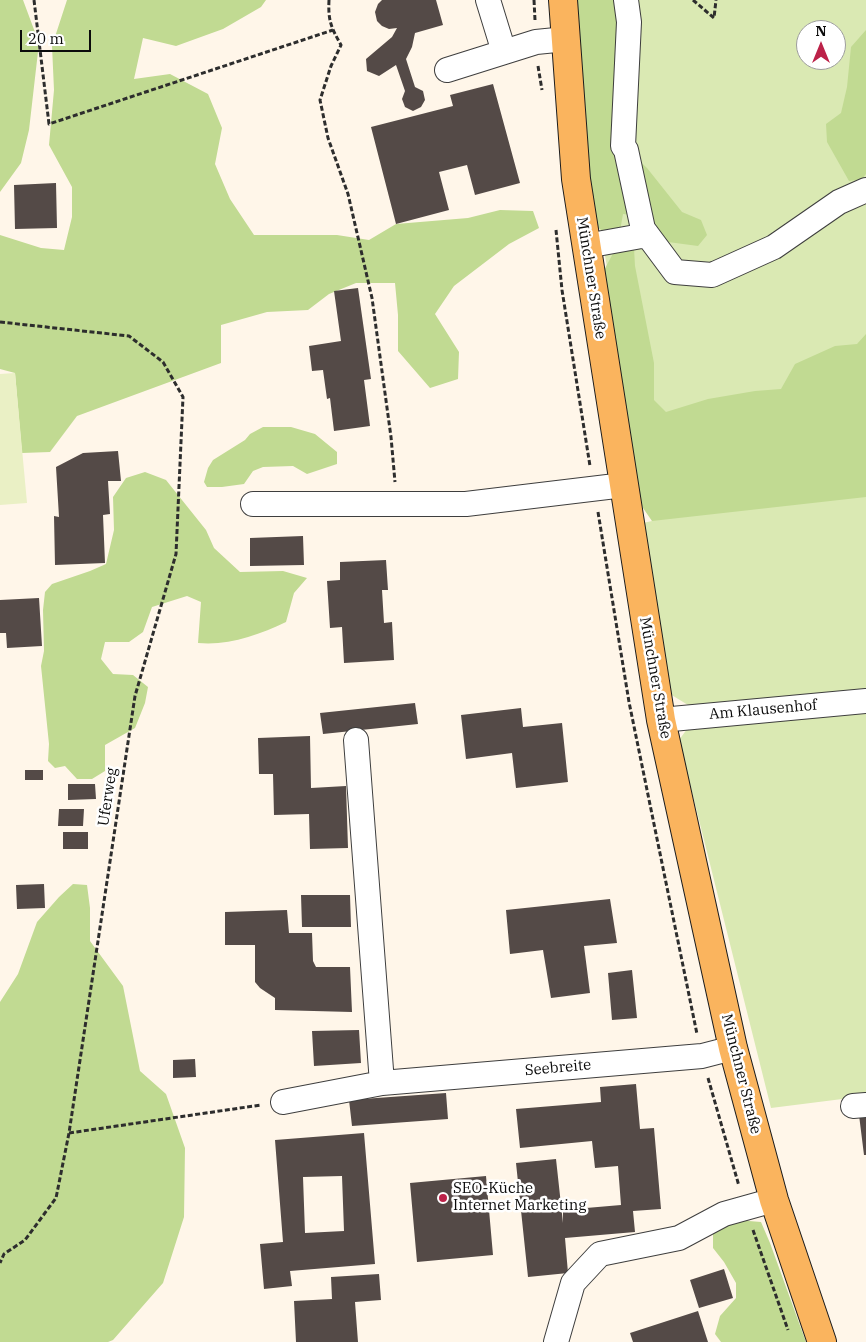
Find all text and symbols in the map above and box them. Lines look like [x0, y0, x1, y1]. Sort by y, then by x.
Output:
scale bar [22, 20, 94, 52]
north arrow [796, 20, 846, 70]
text: N [815, 22, 827, 40]
text: 20 m [28, 29, 64, 48]
street label: Münchner Straße [572, 216, 610, 340]
street label: Münchner Straße [635, 616, 675, 740]
street label: Am Klausenhof [708, 696, 818, 724]
street label: Uferweg [94, 766, 122, 828]
street label: Münchner Straße [717, 1012, 765, 1136]
street label: Seebreite [524, 1056, 592, 1080]
place label: SEO-Küche Internet Marketing [453, 1180, 586, 1215]
marker: SEO-Küche Internet Marketing [437, 1192, 449, 1204]

